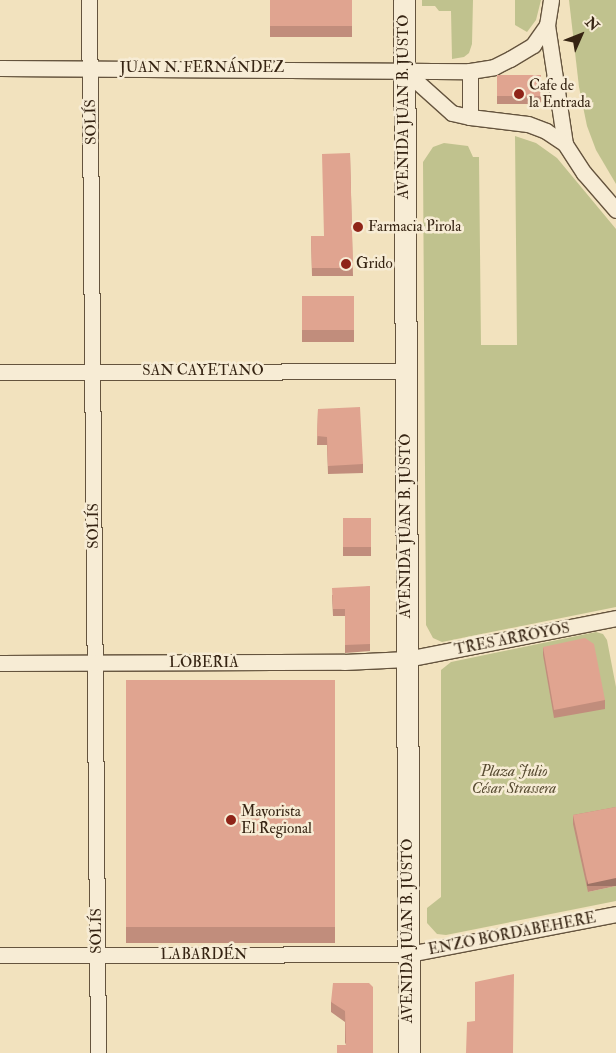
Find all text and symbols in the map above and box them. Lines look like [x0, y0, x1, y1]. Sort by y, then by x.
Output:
north arrow [556, 10, 606, 60]
text: N [582, 14, 603, 35]
street label: AVENIDA JUAN B. JUSTO [395, 15, 413, 199]
street label: JUAN N. FERNÁNDEZ [120, 59, 284, 77]
place label: Cafe de la Entrada [529, 76, 591, 111]
marker: Cafe de la Entrada [513, 88, 525, 100]
street label: SOLÍS [82, 99, 100, 145]
place label: Farmacia Pirola [368, 218, 461, 236]
marker: Farmacia Pirola [352, 221, 364, 233]
place label: Grido [356, 255, 393, 273]
marker: Grido [340, 258, 352, 270]
street label: SAN CAYETANO [142, 362, 264, 380]
street label: AVENIDA JUAN B. JUSTO [397, 434, 415, 618]
street label: SOLÍS [85, 503, 103, 549]
street label: TRES ARROYOS [453, 619, 571, 659]
street label: LOBERIA [169, 654, 239, 672]
park label: Plaza Julio César Strassera [472, 762, 556, 797]
place label: Mayorista El Regional [241, 802, 312, 837]
marker: Mayorista El Regional [225, 814, 237, 826]
street label: AVENIDA JUAN B. JUSTO [399, 839, 417, 1023]
street label: SOLÍS [88, 908, 106, 954]
street label: ENZO BORDABEHERE [427, 909, 597, 959]
street label: LABARDÉN [160, 946, 248, 964]

